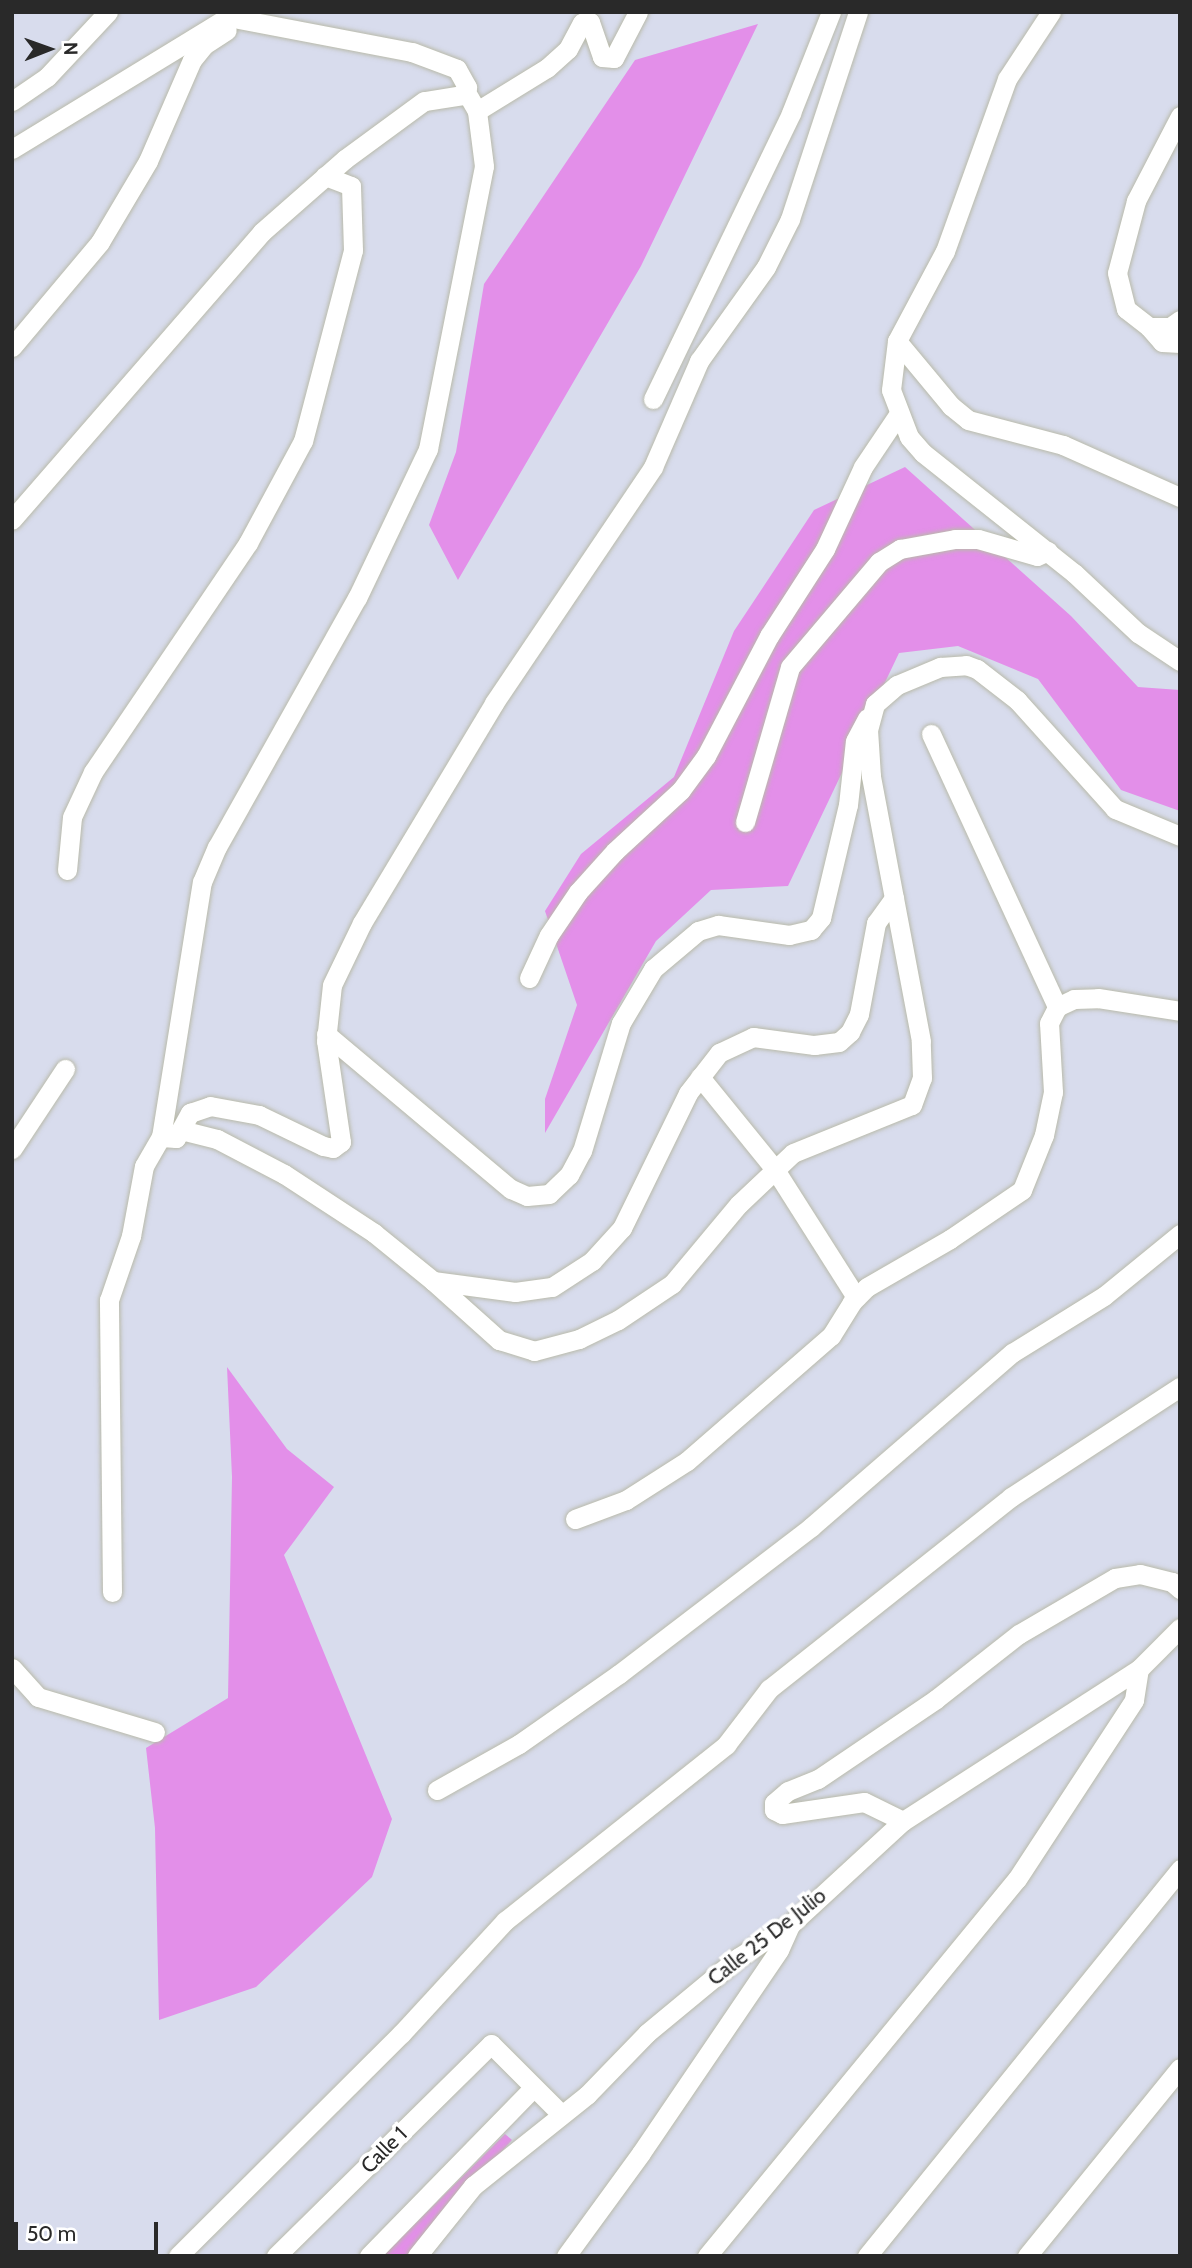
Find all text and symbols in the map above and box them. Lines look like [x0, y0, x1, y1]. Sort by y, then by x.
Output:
north arrow [14, 14, 84, 84]
text: N [59, 42, 82, 56]
street label: Calle 25 De Julio [703, 1883, 831, 1991]
street label: Calle 1 [356, 2122, 412, 2178]
scale bar [18, 2208, 161, 2252]
text: 50 m [27, 2221, 76, 2246]

